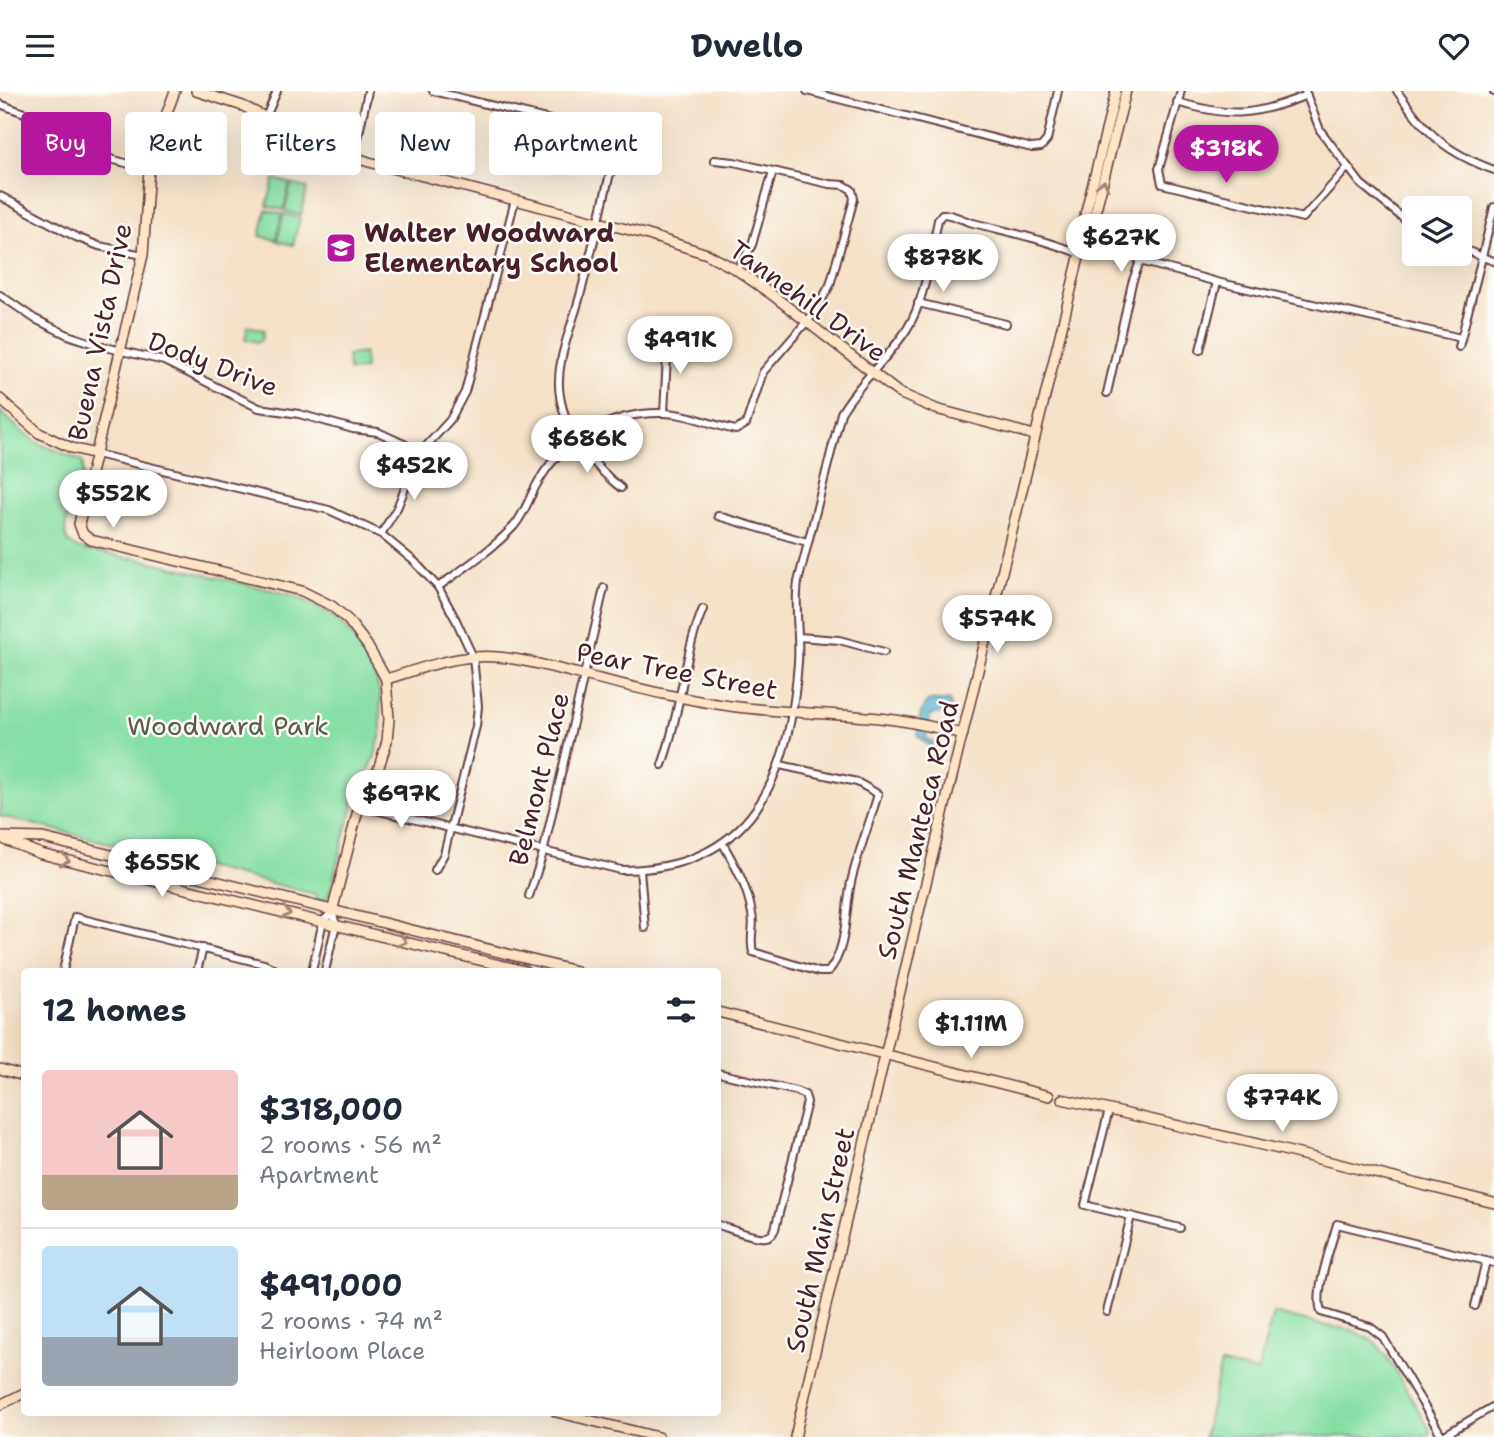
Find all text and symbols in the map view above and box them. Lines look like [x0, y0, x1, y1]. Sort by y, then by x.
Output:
text: Dwello [691, 24, 803, 67]
icon: menu [21, 27, 59, 65]
icon: heart [1435, 27, 1473, 65]
chip: Buy [21, 112, 111, 175]
chip: Rent [125, 112, 227, 175]
chip: Filters [241, 112, 361, 175]
chip: New [375, 112, 475, 175]
chip: Apartment [489, 112, 662, 175]
pin: $318K [1177, 125, 1275, 185]
text: $318K [1190, 133, 1262, 163]
one-way arrow [1095, 179, 1109, 191]
map controls [1402, 196, 1472, 266]
button: layers [1402, 196, 1472, 266]
place label: Walter Woodward Elementary School [364, 215, 618, 280]
pin: $627K [1072, 215, 1170, 274]
street label: Buena Vista Drive [59, 220, 140, 444]
text: $627K [1082, 222, 1160, 252]
school or university icon: Walter Woodward Elementary School [324, 231, 358, 265]
street label: Tannehill Drive [723, 232, 894, 370]
pin: $878K [894, 235, 992, 294]
text: $878K [903, 242, 983, 272]
pin: $491K [631, 317, 729, 376]
street label: Dody Drive [143, 323, 283, 404]
text: $491K [644, 324, 716, 354]
pin: $686K [538, 415, 636, 475]
text: $686K [547, 423, 627, 453]
pin: $452K [365, 443, 463, 502]
text: $452K [376, 450, 452, 480]
pin: $552K [64, 471, 162, 530]
text: $552K [75, 478, 151, 508]
pin: $574K [948, 595, 1046, 655]
text: $574K [958, 603, 1036, 633]
street label: Pear Tree Street [573, 634, 781, 707]
street label: Belmont Place [500, 688, 577, 869]
street label: South Manteca Road [868, 697, 967, 963]
park label: Woodward Park [127, 708, 329, 743]
pin: $697K [352, 771, 450, 830]
text: $697K [362, 778, 440, 808]
pin: $655K [113, 839, 211, 899]
text: $655K [124, 847, 200, 877]
one-way arrow [59, 852, 71, 866]
one-way arrow [280, 904, 292, 919]
one-way arrow [396, 933, 408, 947]
text: 12 homes [42, 990, 186, 1031]
icon: filters [662, 991, 700, 1029]
pin: $1.11M [914, 1000, 1028, 1060]
text: $1.11M [935, 1008, 1007, 1038]
pin: $774K [1233, 1075, 1331, 1134]
text: $774K [1243, 1082, 1321, 1112]
text: $318,000 [259, 1089, 403, 1130]
icon: home [98, 1098, 182, 1182]
street label: South Main Street [777, 1124, 862, 1356]
text: 2 rooms · 56 m² [259, 1130, 442, 1160]
text: Apartment [259, 1160, 379, 1190]
text: $491,000 [259, 1265, 402, 1306]
icon: home [98, 1274, 182, 1358]
text: 2 rooms · 74 m² [259, 1306, 443, 1336]
text: Heirloom Place [259, 1336, 425, 1366]

